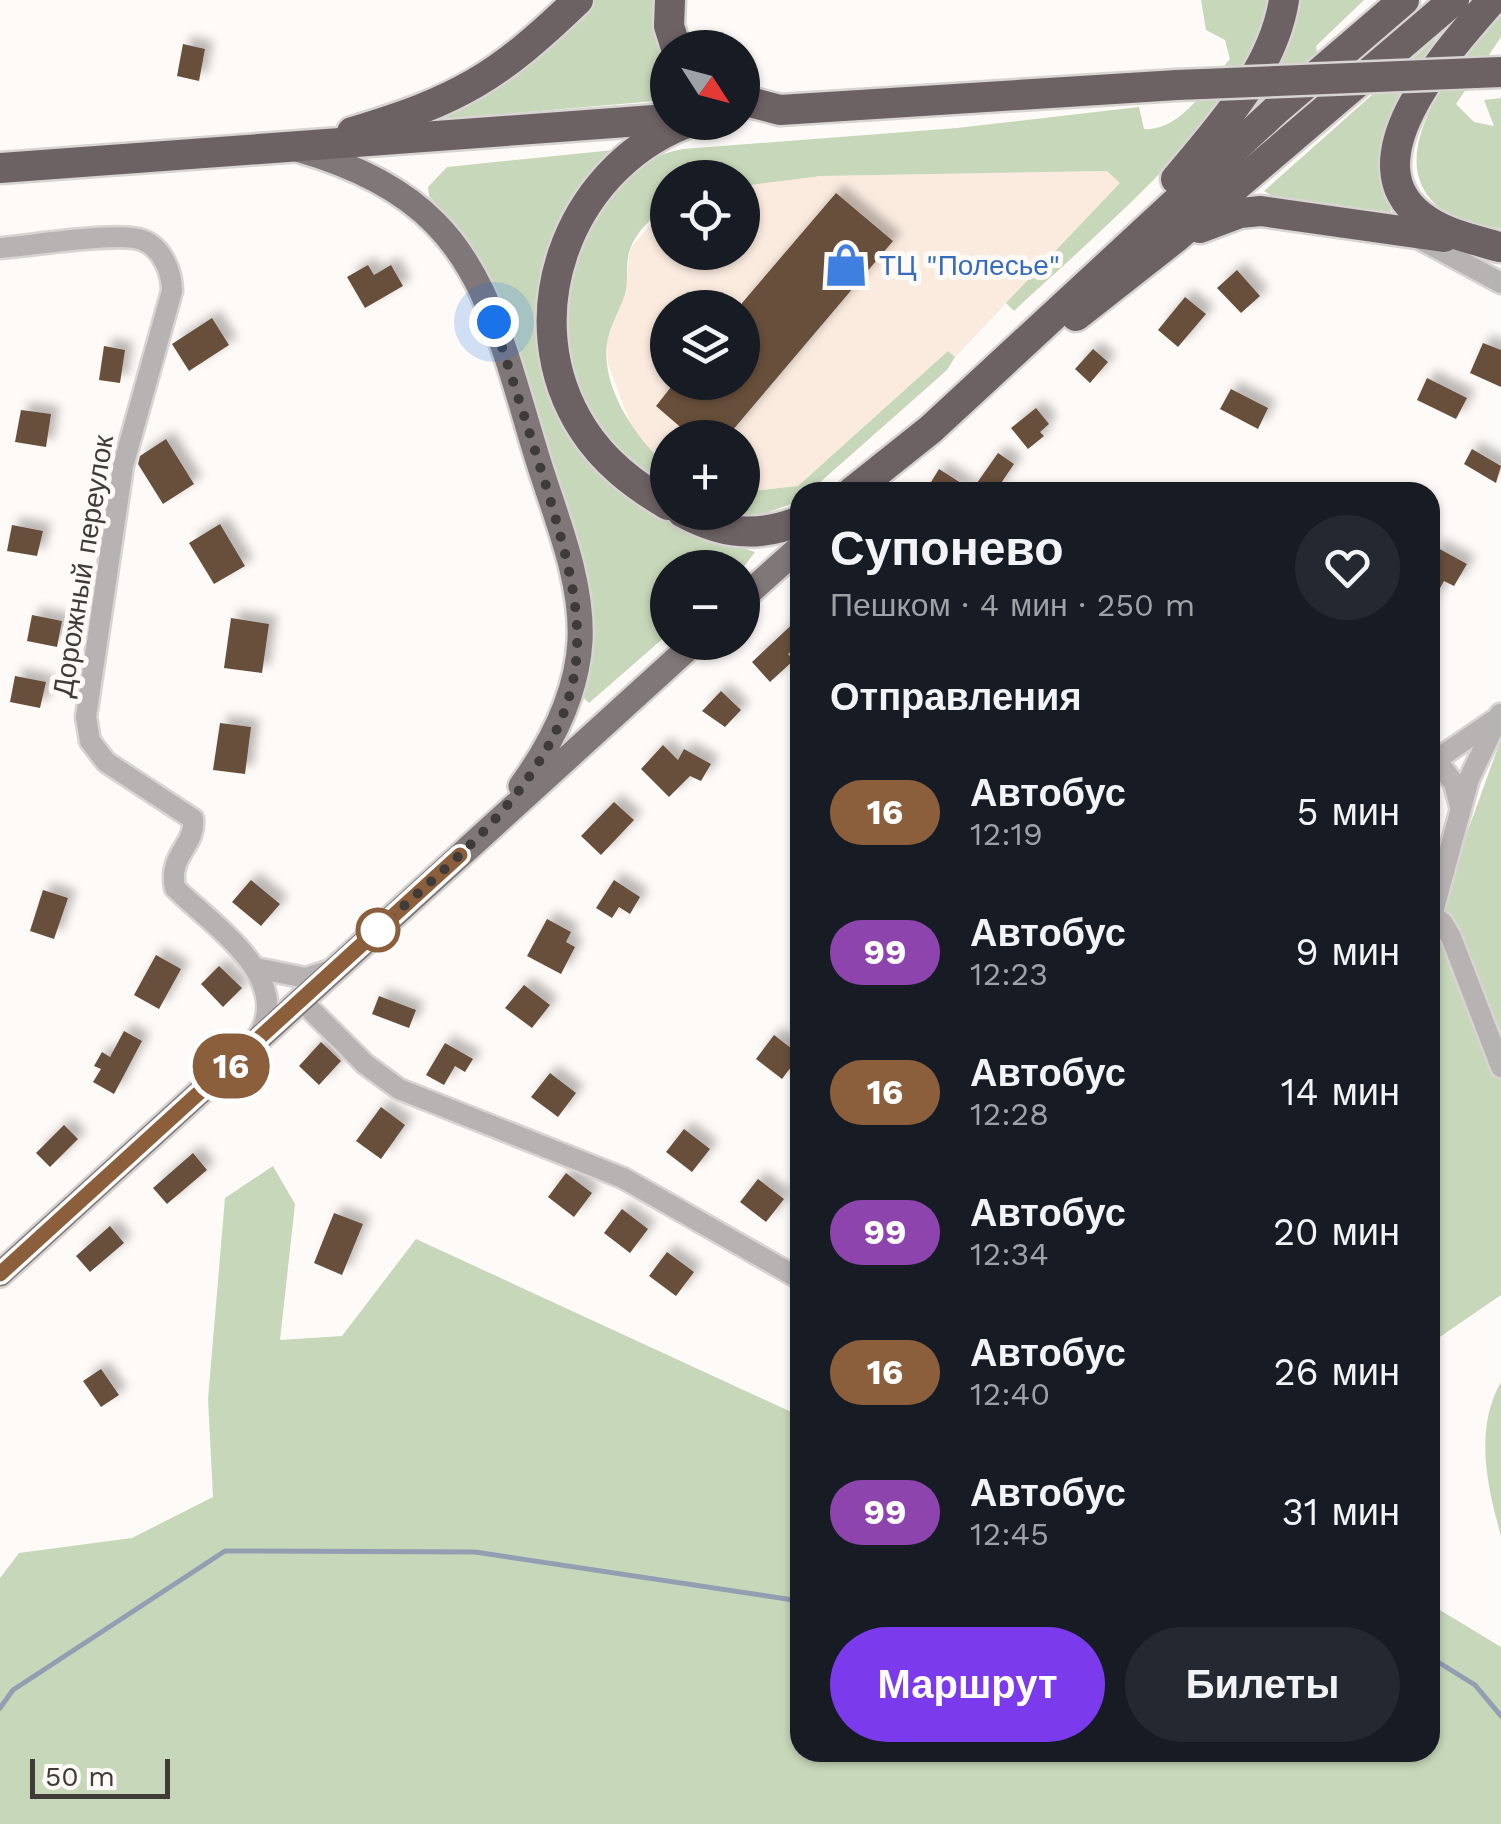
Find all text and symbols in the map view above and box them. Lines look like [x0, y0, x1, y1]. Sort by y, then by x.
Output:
north arrow [650, 30, 760, 140]
map controls [650, 30, 760, 660]
button: locate [650, 160, 760, 270]
shop icon: ТЦ "Полесье" [822, 241, 870, 289]
place label: ТЦ "Полесье" [879, 249, 1060, 282]
button: layers [650, 290, 760, 400]
your location [469, 297, 519, 347]
button: + [650, 420, 760, 530]
street label: Дорожный переулок [46, 432, 120, 699]
button: heart [1295, 515, 1400, 620]
text: Супонево [830, 520, 1064, 577]
button: − [650, 550, 760, 660]
text: Пешком · 4 мин · 250 m [830, 586, 1195, 624]
text: Отправления [830, 675, 1082, 719]
text: Автобус [970, 771, 1126, 815]
text: 5 мин [1297, 790, 1400, 834]
text: 16 [867, 791, 903, 833]
text: 12:19 [970, 815, 1043, 853]
unlabelled marker [357, 909, 399, 951]
text: Автобус [970, 911, 1126, 955]
text: 9 мин [1295, 930, 1400, 974]
text: 99 [863, 931, 907, 973]
text: 12:23 [970, 955, 1048, 993]
line badge: 16 [186, 1034, 276, 1098]
text: 16 [213, 1045, 249, 1087]
text: Автобус [970, 1051, 1126, 1095]
text: 14 мин [1281, 1070, 1400, 1114]
text: 16 [867, 1071, 903, 1113]
text: 12:28 [970, 1095, 1049, 1133]
text: Автобус [970, 1191, 1126, 1235]
text: 20 мин [1273, 1210, 1400, 1254]
text: 99 [863, 1211, 907, 1253]
text: 12:34 [970, 1235, 1049, 1273]
text: Автобус [970, 1331, 1126, 1375]
text: 26 мин [1273, 1350, 1400, 1394]
text: 16 [867, 1351, 903, 1393]
text: 12:40 [970, 1375, 1050, 1413]
text: Автобус [970, 1471, 1126, 1515]
text: 31 мин [1282, 1490, 1400, 1534]
text: 99 [863, 1491, 907, 1533]
text: 12:45 [970, 1515, 1049, 1553]
button: Маршрут [830, 1627, 1105, 1742]
button: Билеты [1125, 1627, 1400, 1742]
scale bar [30, 1754, 170, 1798]
text: 50 m [45, 1760, 115, 1793]

